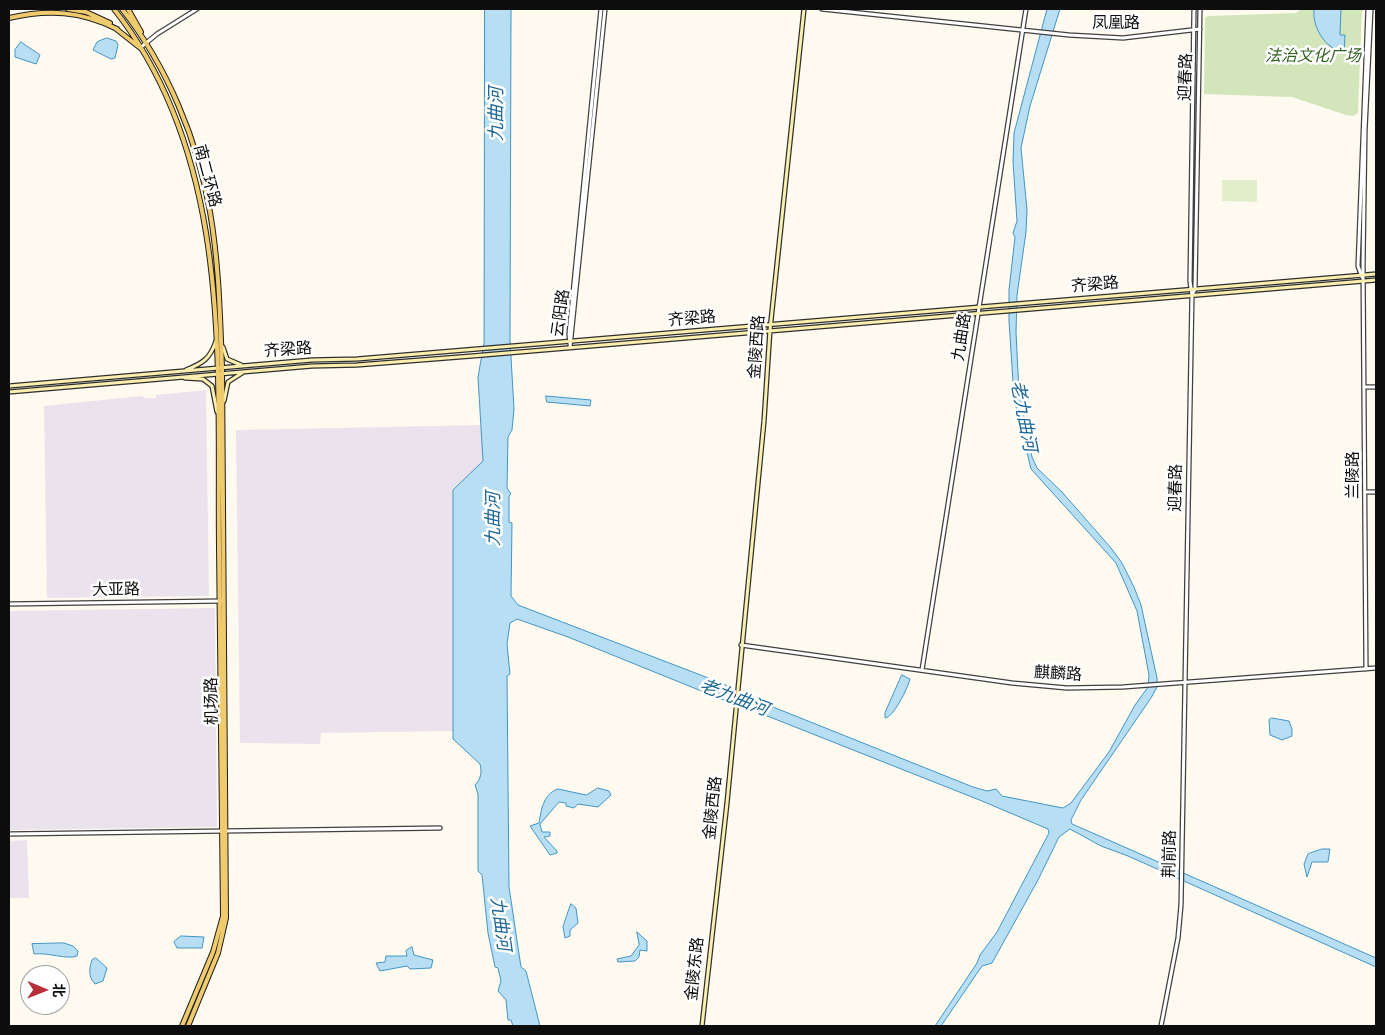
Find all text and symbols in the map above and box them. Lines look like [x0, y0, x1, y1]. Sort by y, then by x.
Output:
street label: 凤凰路 [1092, 13, 1140, 33]
park label: 法治文化广场 [1265, 46, 1361, 66]
street label: 迎春路 [1176, 53, 1196, 101]
water label: 九曲河 [486, 87, 508, 141]
street label: 南二环路 [189, 143, 225, 209]
street label: 齐梁路 [1070, 273, 1120, 297]
street label: 云阳路 [548, 288, 574, 338]
street label: 齐梁路 [667, 307, 717, 331]
street label: 九曲路 [949, 312, 975, 362]
street label: 金陵西路 [745, 314, 769, 380]
street label: 齐梁路 [263, 339, 313, 361]
water label: 老九曲河 [1006, 379, 1040, 453]
street label: 兰陵路 [1343, 451, 1363, 499]
street label: 迎春路 [1166, 464, 1186, 512]
water label: 九曲河 [483, 492, 505, 546]
street label: 大亚路 [92, 580, 140, 600]
street label: 麒麟路 [1034, 663, 1082, 685]
water label: 老九曲河 [697, 675, 771, 721]
street label: 机场路 [202, 677, 222, 725]
street label: 金陵西路 [700, 775, 726, 841]
street label: 荆前路 [1160, 830, 1180, 878]
water label: 九曲河 [486, 896, 514, 952]
street label: 金陵东路 [682, 936, 708, 1002]
north arrow [20, 965, 70, 1015]
text: 北 [50, 983, 68, 997]

